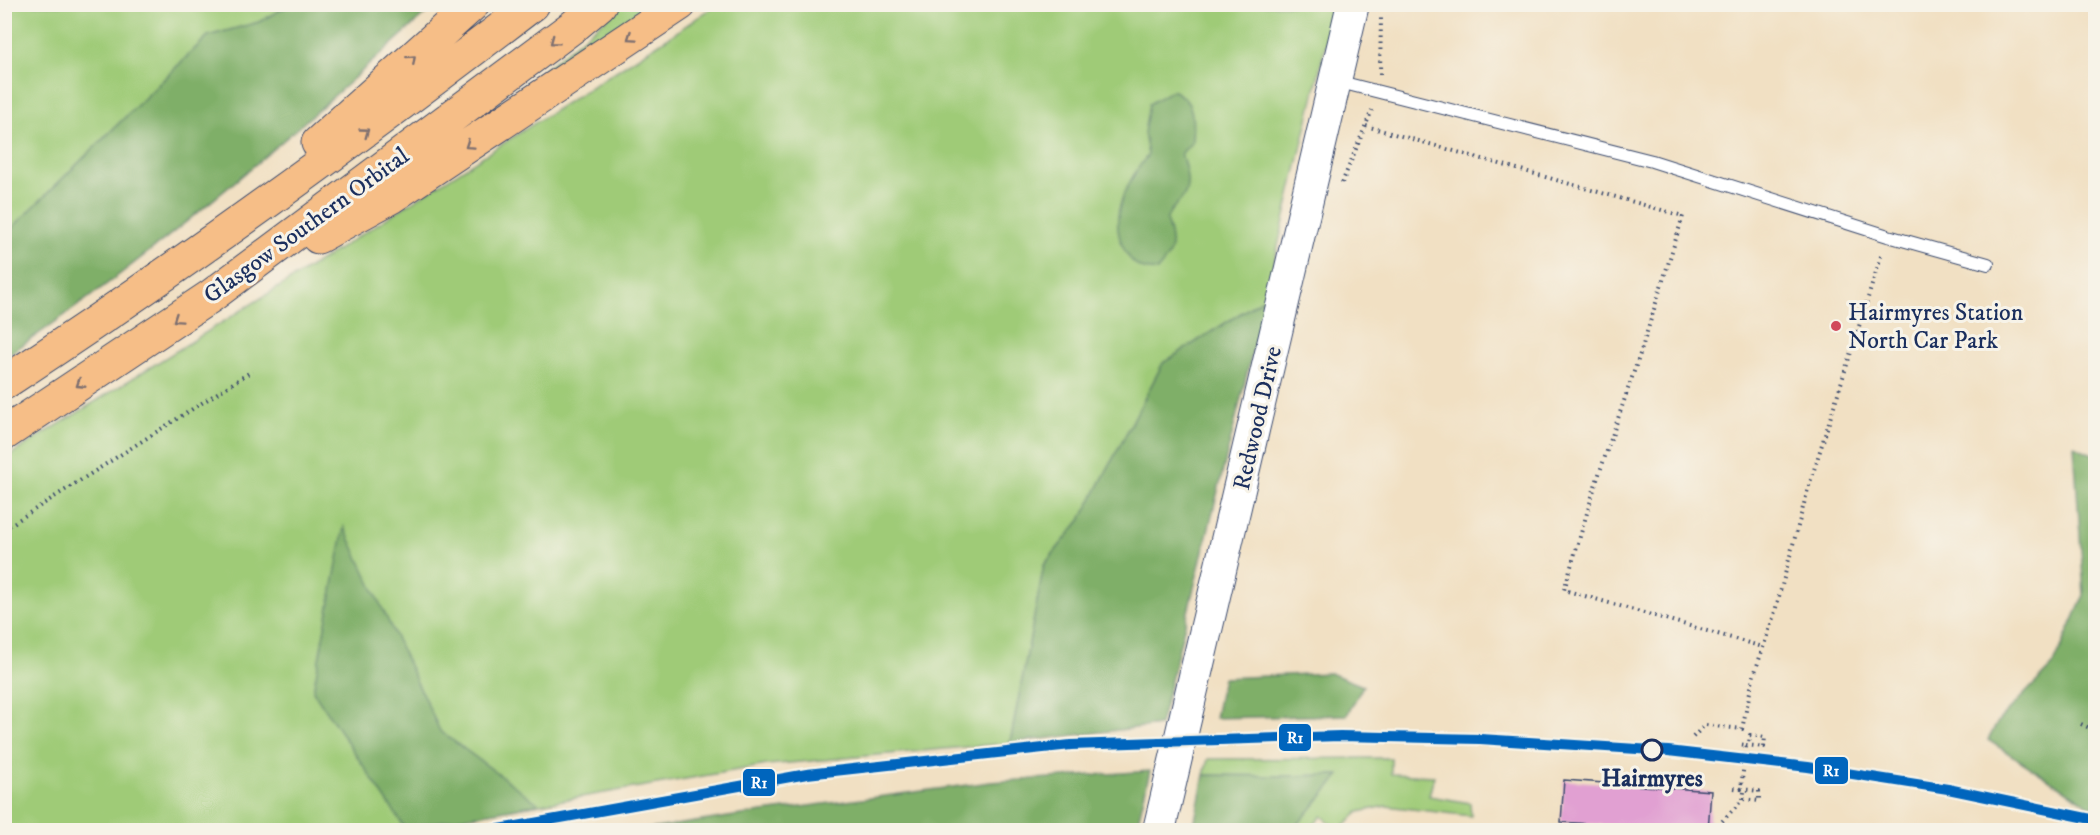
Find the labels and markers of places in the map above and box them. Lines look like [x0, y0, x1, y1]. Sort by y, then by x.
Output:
place label: Hairmyres Station North Car Park [1848, 298, 2024, 356]
marker: Hairmyres Station North Car Park [1829, 319, 1843, 333]
marker: Hairmyres [1641, 739, 1663, 761]
place label: Hairmyres [1601, 764, 1703, 794]

